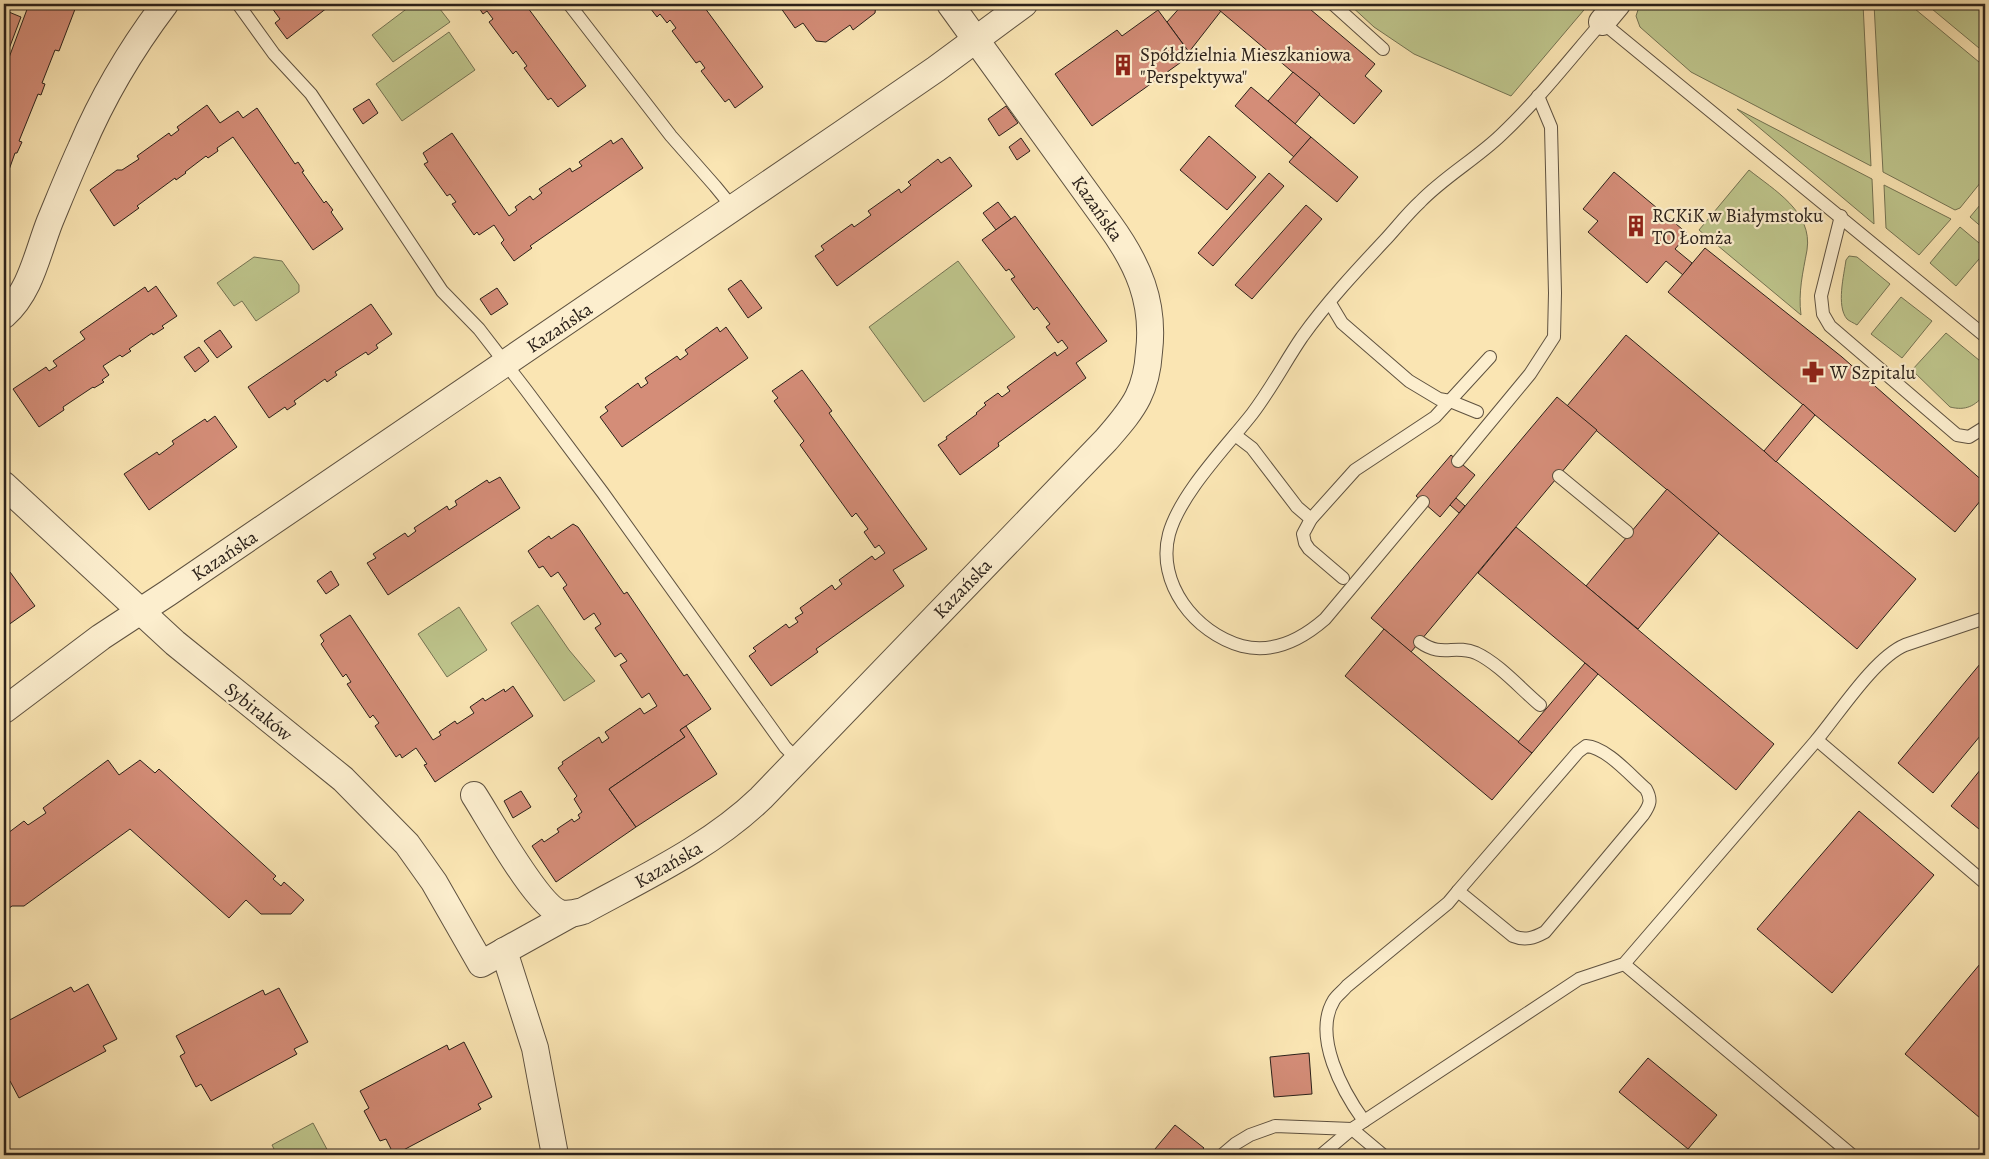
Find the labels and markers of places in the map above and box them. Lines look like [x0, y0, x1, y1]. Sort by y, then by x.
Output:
place label: Spółdzielnia Mieszkaniowa "Perspektywa" [1140, 42, 1352, 90]
building icon: Spółdzielnia Mieszkaniowa "Perspektywa" [1110, 52, 1136, 78]
place label: RCKiK w Białymstoku TO Łomża [1652, 203, 1824, 251]
building icon: RCKiK w Białymstoku TO Łomża [1623, 213, 1649, 239]
pharmacy icon: W Szpitalu [1800, 359, 1826, 385]
place label: W Szpitalu [1829, 360, 1916, 386]

